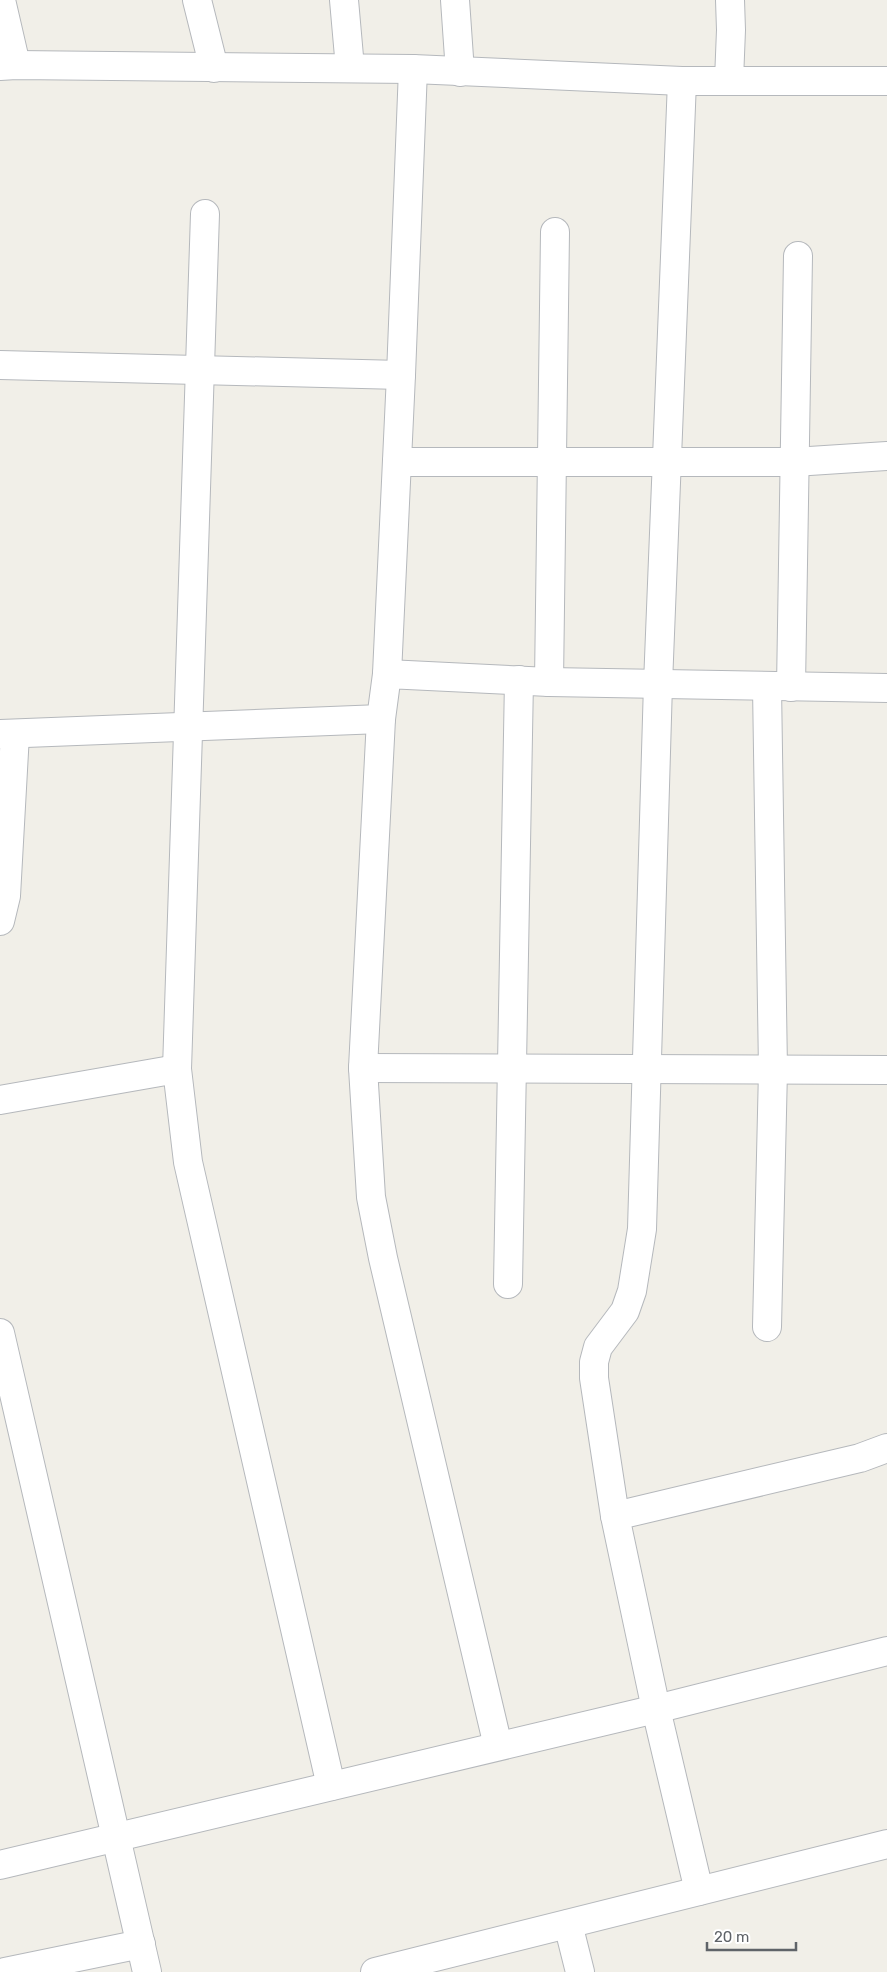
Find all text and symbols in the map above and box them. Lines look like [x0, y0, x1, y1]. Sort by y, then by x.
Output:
scale bar [707, 1920, 796, 1952]
text: 20 m [714, 1928, 749, 1946]

